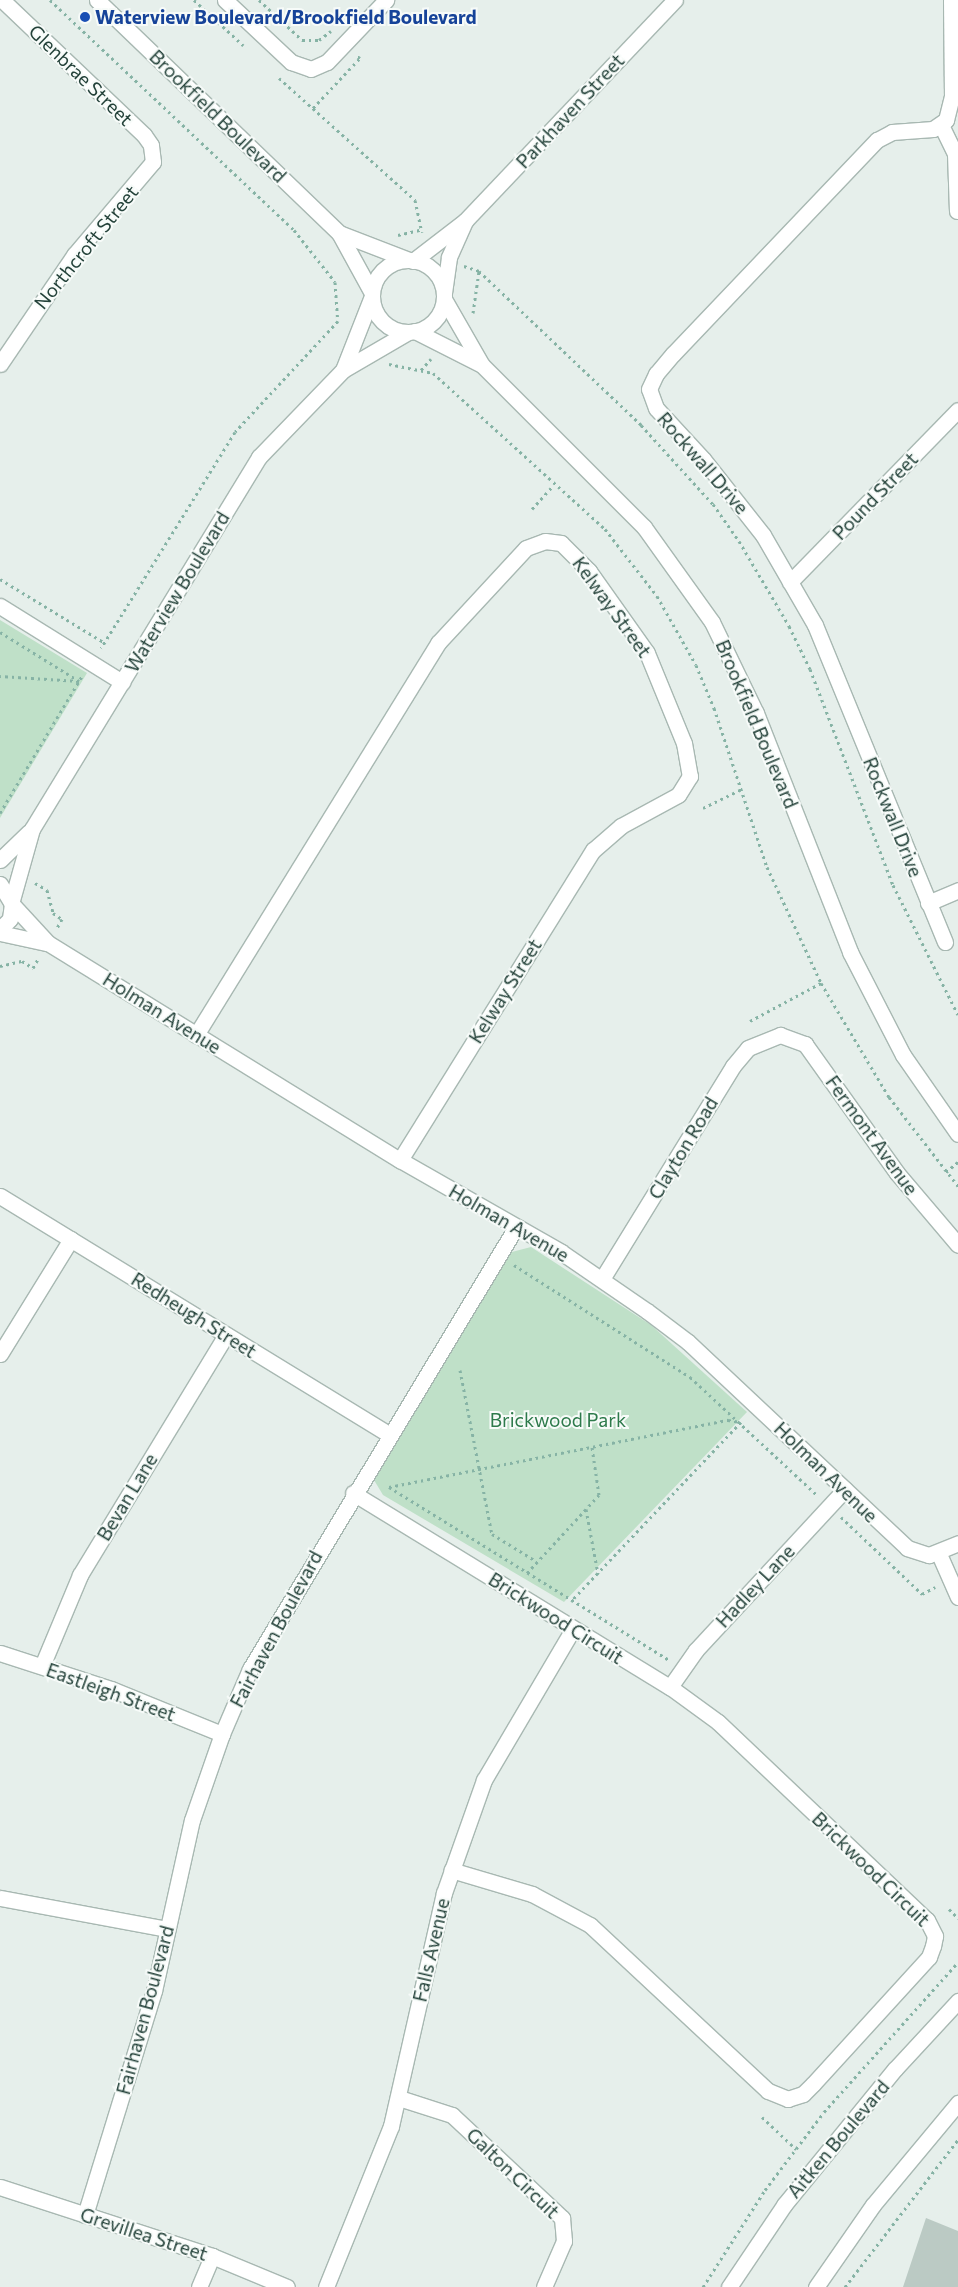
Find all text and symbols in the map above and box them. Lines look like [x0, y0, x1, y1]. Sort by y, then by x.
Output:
place label: Waterview Boulevard/Brookfield Boulevard [95, 6, 477, 28]
marker: Waterview Boulevard/Brookfield Boulevard [79, 11, 91, 23]
street label: Glenbrae Street [24, 20, 138, 130]
street label: Brookfield Boulevard [145, 45, 291, 187]
street label: Parkhaven Street [511, 49, 629, 173]
street label: Northcroft Street [29, 181, 143, 313]
street label: Rockwall Drive [653, 407, 753, 519]
street label: Pound Street [828, 448, 922, 544]
street label: Waterview Boulevard [120, 508, 234, 676]
street label: Kelway Street [568, 552, 656, 662]
street label: Brookfield Boulevard [711, 636, 803, 812]
street label: Rockwall Drive [859, 754, 927, 880]
street label: Kelway Street [464, 935, 546, 1047]
street label: Holman Avenue [99, 968, 225, 1058]
street label: Fermont Avenue [821, 1071, 923, 1199]
street label: Clayton Road [644, 1093, 722, 1203]
street label: Holman Avenue [445, 1179, 573, 1267]
street label: Redheugh Street [127, 1267, 261, 1363]
park label: Brickwood Park [490, 1409, 626, 1431]
street label: Holman Avenue [770, 1417, 882, 1527]
street label: Bevan Lane [92, 1449, 162, 1545]
street label: Hadley Lane [711, 1540, 799, 1632]
street label: Fairhaven Boulevard [225, 1547, 327, 1711]
street label: Brickwood Circuit [484, 1567, 628, 1669]
street label: Eastleigh Street [43, 1658, 179, 1726]
street label: Brickwood Circuit [808, 1807, 934, 1931]
street label: Falls Avenue [408, 1896, 454, 2004]
street label: Fairhaven Boulevard [111, 1923, 179, 2097]
street label: Aitken Boulevard [782, 2075, 894, 2203]
street label: Galton Circuit [462, 2123, 564, 2223]
street label: Grevillea Street [77, 2203, 211, 2265]

